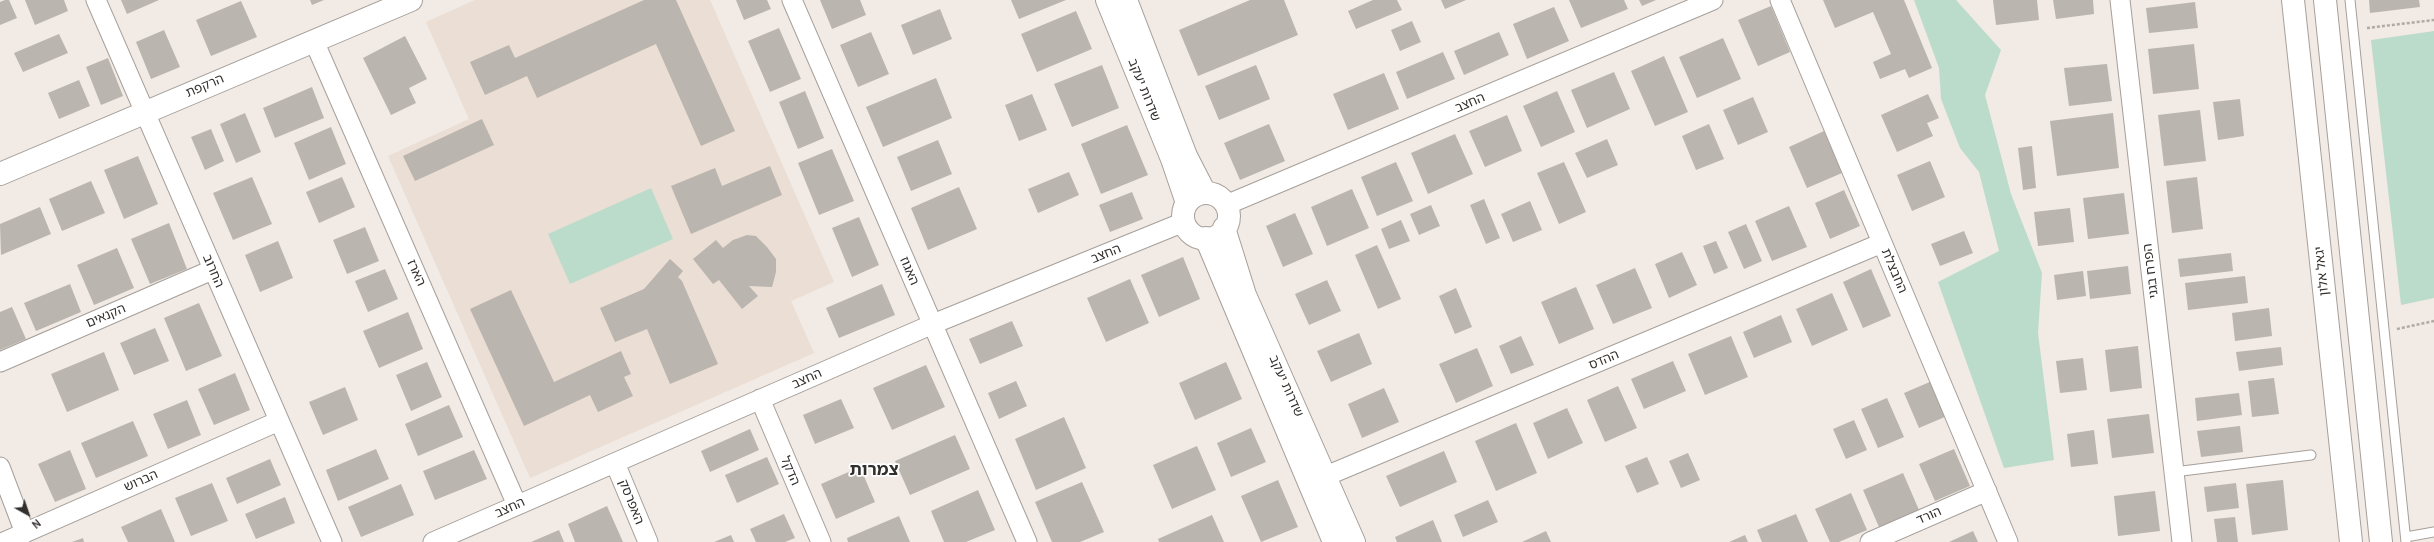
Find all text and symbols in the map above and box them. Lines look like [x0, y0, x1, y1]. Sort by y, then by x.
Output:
street label: שדרות יעקב [1124, 57, 1164, 123]
street label: הרקפת [184, 71, 226, 101]
street label: החצב [1453, 90, 1487, 116]
street label: החצב [1089, 241, 1123, 267]
street label: הפרח בגני [2140, 243, 2162, 299]
street label: יגאל אלון [2312, 245, 2332, 297]
street label: החבצלת [1878, 246, 1910, 296]
street label: החרוב [199, 252, 227, 290]
street label: האגוז [896, 254, 922, 288]
street label: הארז [403, 257, 429, 289]
street label: הקנאים [84, 301, 128, 331]
street label: ההדס [1587, 347, 1621, 373]
street label: שדרות יעקב [1265, 353, 1307, 419]
street label: החצב [790, 366, 824, 392]
street label: הדקל [777, 454, 803, 488]
district label: צמרות [849, 460, 899, 480]
street label: הברוש [122, 467, 160, 495]
street label: האפרסק [615, 477, 647, 527]
north arrow [8, 494, 48, 534]
street label: החצב [493, 495, 527, 521]
street label: הורד [1914, 504, 1944, 528]
text: N [29, 516, 43, 531]

